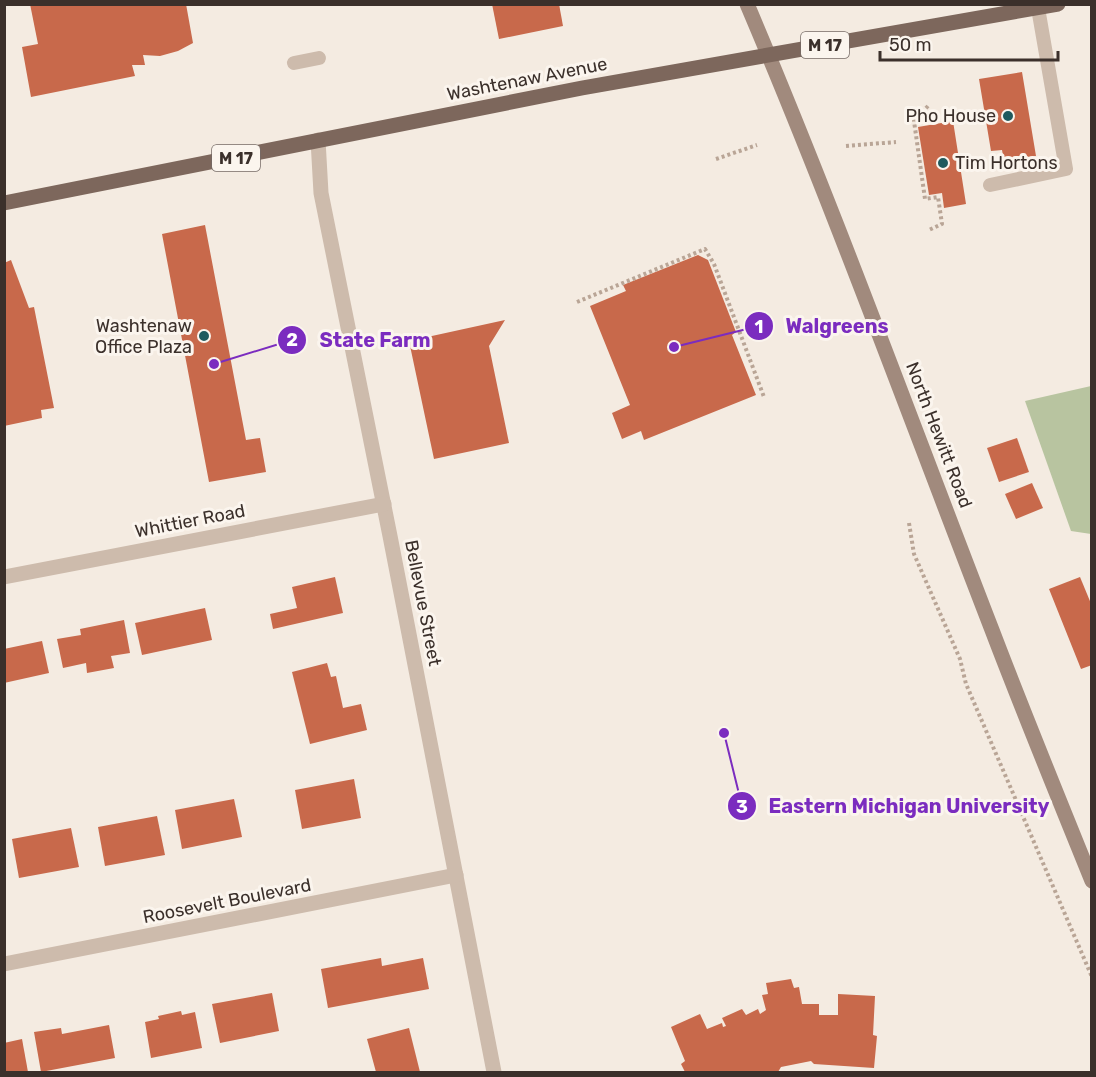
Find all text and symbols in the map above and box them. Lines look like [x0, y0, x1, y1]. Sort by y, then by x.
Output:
scale bar [880, 24, 1058, 62]
road number: M 17 [801, 32, 849, 58]
text: 50 m [889, 34, 932, 56]
street label: Washtenaw Avenue [445, 53, 609, 105]
place label: Pho House [905, 105, 996, 127]
marker: Pho House [1001, 109, 1015, 123]
road number: M 17 [212, 145, 260, 171]
place label: Tim Hortons [955, 152, 1058, 174]
marker: Tim Hortons [936, 156, 950, 170]
callout: Walgreens [744, 307, 901, 345]
text: Walgreens [785, 314, 889, 338]
place label: Washtenaw Office Plaza [95, 315, 192, 358]
text: 1 [755, 316, 763, 338]
callout: State Farm [277, 321, 442, 359]
text: State Farm [320, 328, 430, 352]
marker: Washtenaw Office Plaza [197, 329, 211, 343]
text: 2 [286, 329, 298, 351]
street label: North Hewitt Road [901, 359, 977, 511]
street label: Whittier Road [133, 500, 247, 542]
street label: Bellevue Street [400, 538, 446, 668]
callout: Eastern Michigan University [727, 787, 1062, 825]
text: Eastern Michigan University [768, 794, 1050, 818]
text: 3 [736, 796, 748, 818]
street label: Roosevelt Boulevard [141, 874, 313, 928]

